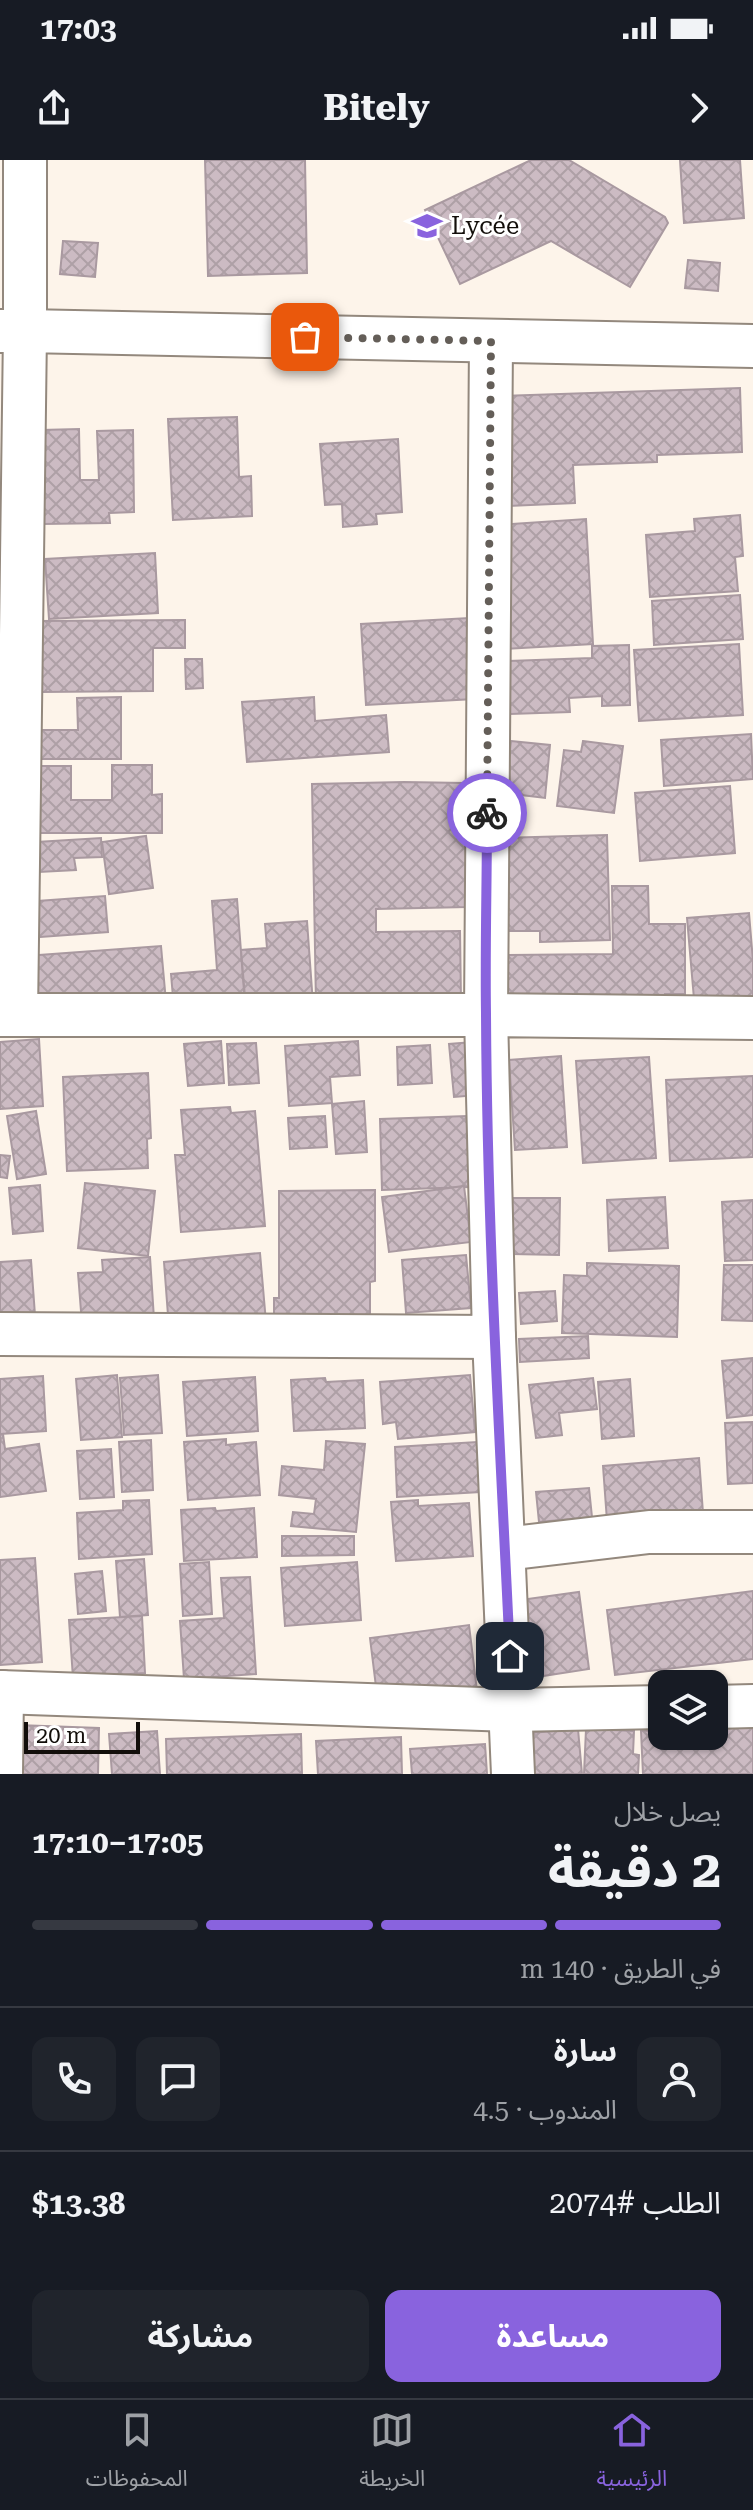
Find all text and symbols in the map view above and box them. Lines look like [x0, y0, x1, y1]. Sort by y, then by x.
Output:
text: 17:03 [40, 11, 117, 46]
icon: share [32, 86, 76, 130]
icon: forward [677, 86, 721, 130]
text: Bitely [323, 87, 430, 129]
school or university icon: Lycée [410, 209, 444, 243]
place label: Lycée [451, 212, 519, 240]
pin [271, 303, 339, 371]
icon: bag [283, 315, 327, 359]
courier [447, 773, 527, 853]
icon: bike [465, 791, 509, 835]
pin [476, 1622, 544, 1690]
icon: home [488, 1634, 532, 1678]
map controls [648, 1670, 728, 1750]
button: layers [648, 1670, 728, 1750]
scale bar [24, 1718, 140, 1754]
text: 20 m [36, 1723, 86, 1748]
text: يصل خلال [614, 1797, 721, 1827]
text: 17:05–17:10 [32, 1825, 204, 1860]
text: 2 دقيقة [548, 1839, 721, 1900]
text: في الطريق · 140 m [520, 1954, 721, 1984]
text: سارة [554, 2033, 617, 2068]
button: phone [32, 2037, 116, 2121]
button: chat [136, 2037, 220, 2121]
button: person [637, 2037, 721, 2121]
text: المندوب · 4.5 [473, 2095, 617, 2125]
text: الطلب #2074 [549, 2185, 721, 2220]
text: $13.38 [32, 2186, 125, 2221]
button: مشاركة [32, 2290, 369, 2382]
button: مساعدة [385, 2290, 721, 2382]
tab: المحفوظات [86, 2408, 188, 2502]
tab: الخريطة [359, 2408, 425, 2502]
tab: الرئيسية [597, 2408, 667, 2502]

